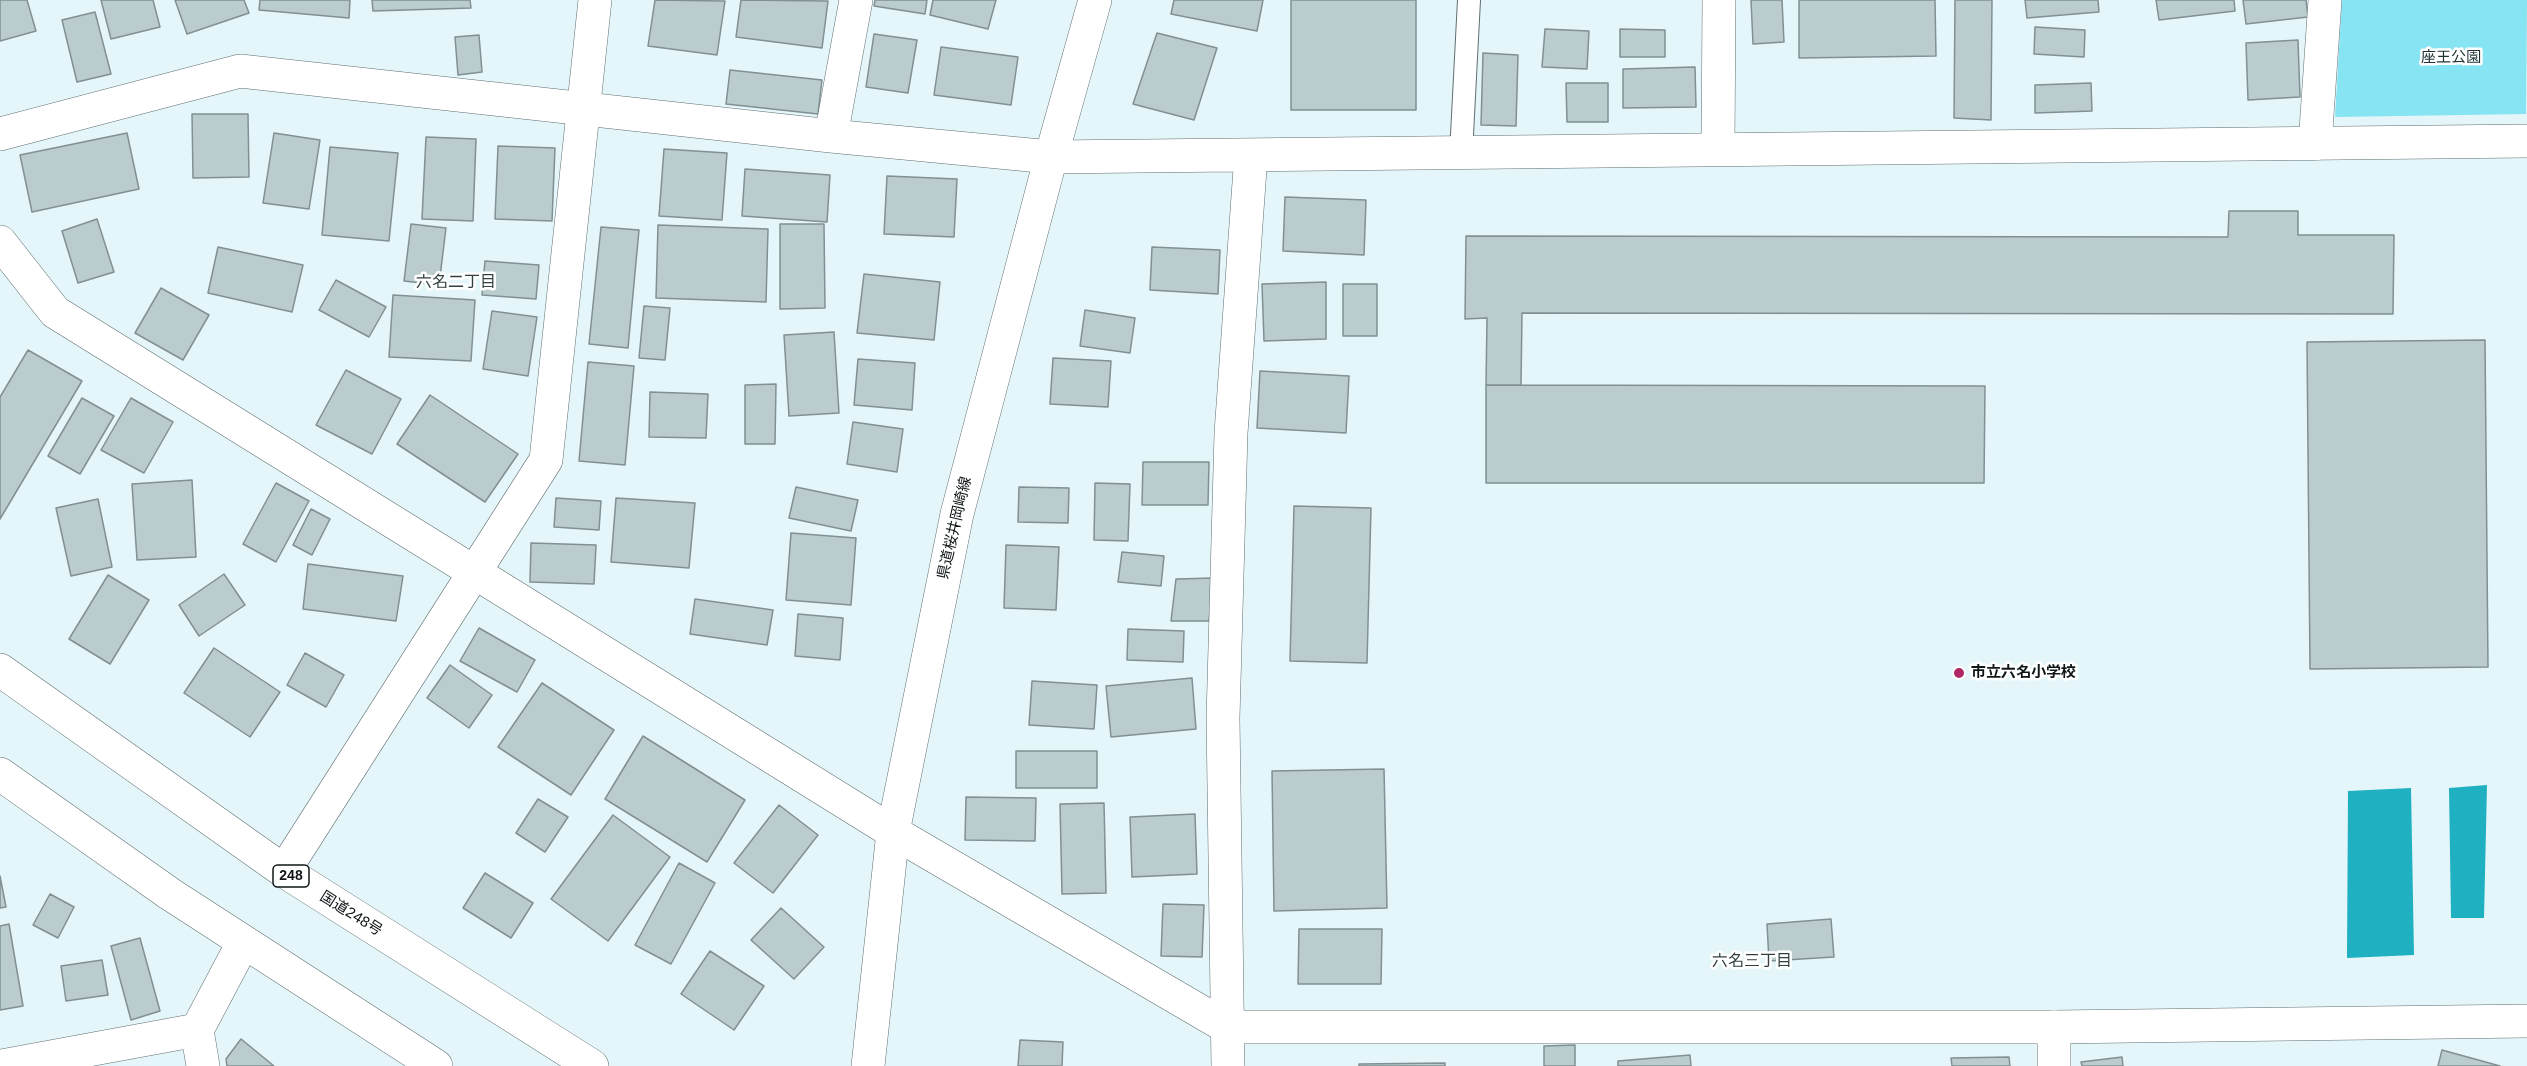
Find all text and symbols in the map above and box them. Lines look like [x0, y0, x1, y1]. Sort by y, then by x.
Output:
park label: 座王公園 [2421, 49, 2481, 67]
district label: 六名二丁目 [416, 273, 496, 293]
street label: 県道桜井岡崎線 [934, 475, 976, 581]
place label: 市立六名小学校 [1971, 664, 2076, 682]
marker: 市立六名小学校 [1952, 666, 1966, 680]
road number: 248 [273, 865, 309, 887]
street label: 国道248号 [317, 888, 385, 940]
district label: 六名三丁目 [1712, 952, 1792, 972]

